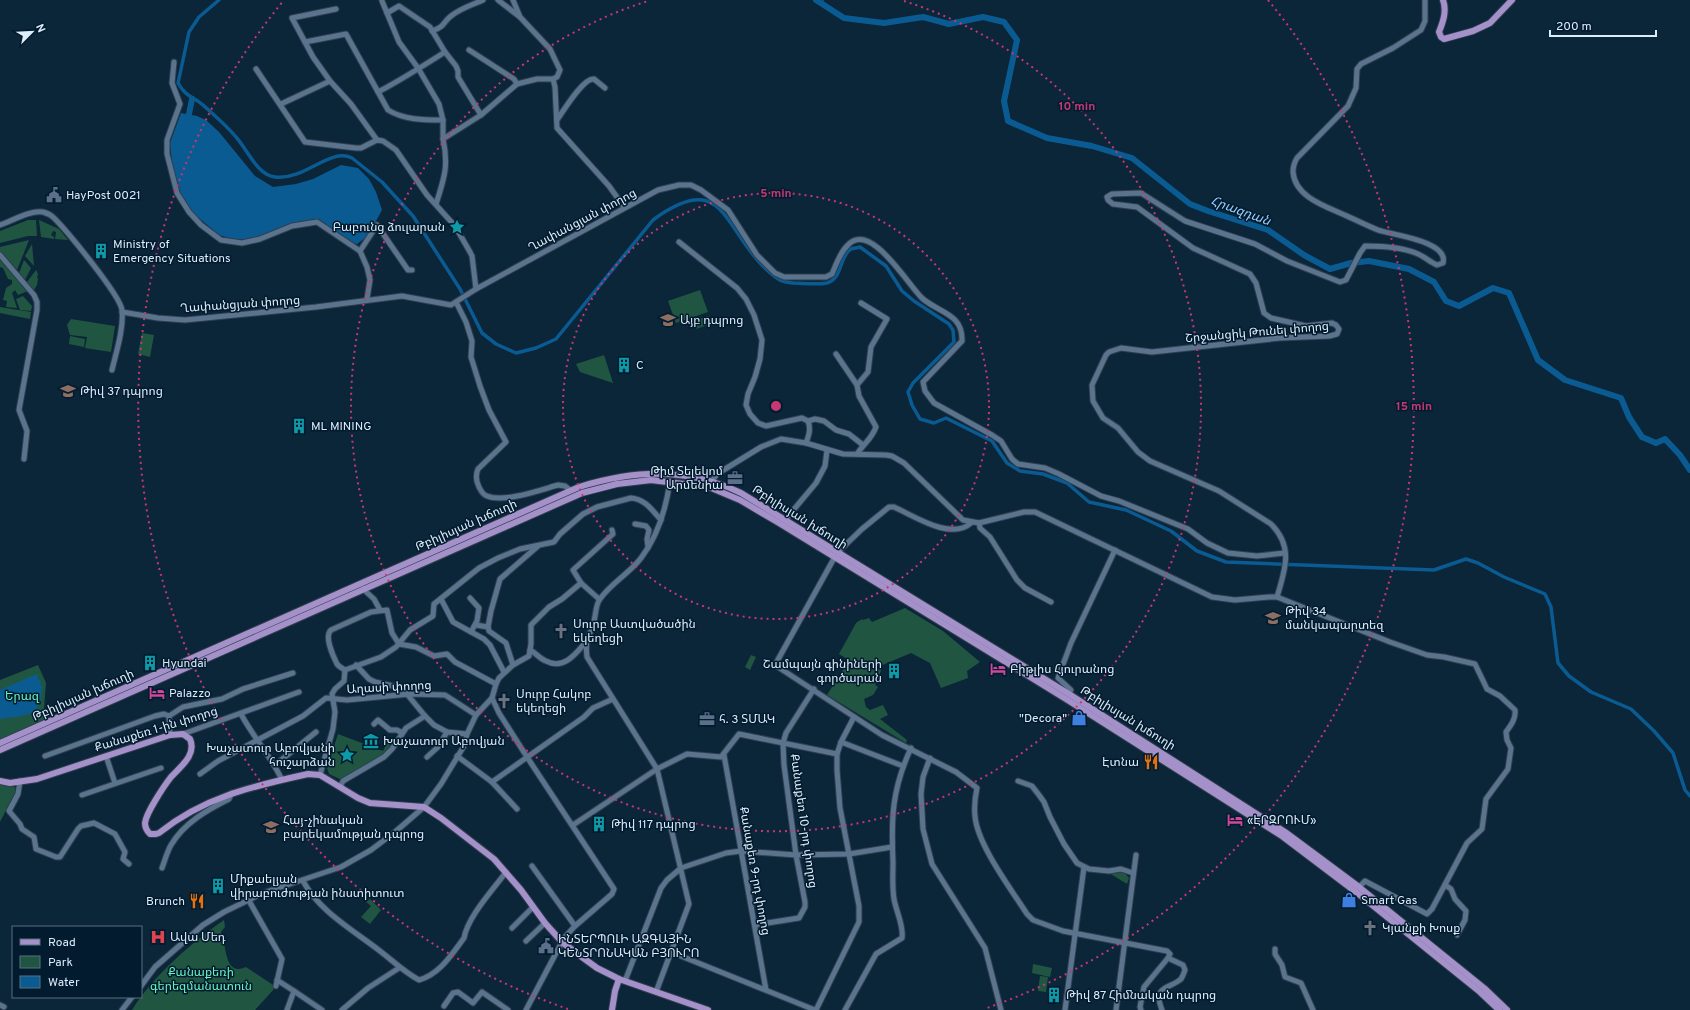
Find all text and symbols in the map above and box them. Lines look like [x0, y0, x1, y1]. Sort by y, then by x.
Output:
north arrow [12, 12, 52, 52]
scale bar [1550, 12, 1656, 38]
text: 200 m [1556, 19, 1592, 35]
text: N [32, 22, 48, 35]
text: 10 min [1059, 99, 1095, 115]
public building icon: HayPost 0021 [45, 186, 63, 204]
street label: Ղափանցյան փողոց [525, 186, 639, 256]
text: 5 min [760, 186, 792, 202]
place label: HayPost 0021 [66, 188, 141, 204]
water label: Հրազդան [1208, 194, 1273, 230]
place icon: Բաբունց ձուլարան [448, 218, 466, 236]
place label: Բաբունց ձուլարան [333, 220, 445, 236]
place label: Ministry of Emergency Situations [113, 237, 231, 267]
building icon: Ministry of Emergency Situations [92, 242, 110, 260]
street label: Ղափանցյան փողոց [179, 293, 301, 317]
school or university icon: Այբ դպրոց [659, 311, 677, 329]
place label: Այբ դպրոց [680, 313, 743, 329]
street label: Շրջանցիկ Թունել փողոց [1185, 319, 1330, 347]
building icon: C [615, 356, 633, 374]
place label: C [636, 358, 644, 374]
school or university icon: Թիվ 37 դպրոց [59, 382, 77, 400]
place label: Թիվ 37 դպրոց [80, 384, 163, 400]
centre of rings [769, 399, 783, 413]
text: 15 min [1396, 399, 1432, 415]
building icon: ML MINING [290, 417, 308, 435]
place label: ML MINING [311, 419, 371, 435]
place label: Թիմ Տելեկոմ Արմենիա [650, 464, 723, 494]
office icon: Թիմ Տելեկոմ Արմենիա [726, 469, 744, 487]
street label: Թբիլիսյան խճուղի [749, 482, 850, 554]
street label: Թբիլիսյան խճուղի [413, 496, 520, 556]
place label: Թիվ 34 մանկապարտեզ [1285, 604, 1384, 634]
school or university icon: Թիվ 34 մանկապարտեզ [1264, 609, 1282, 627]
place label: Սուրբ Աստվածածին եկեղեցի [573, 617, 696, 647]
church icon: Սուրբ Աստվածածին եկեղեցի [552, 622, 570, 640]
building icon: Hyundai [141, 654, 159, 672]
place label: Hyundai [162, 656, 207, 672]
place label: Շամպայն գինիների գործարան [763, 657, 882, 687]
hotel icon: Բիթլիս Հյուրանոց [989, 660, 1007, 678]
building icon: Շամպայն գինիների գործարան [885, 662, 903, 680]
place label: Բիթլիս Հյուրանոց [1010, 662, 1114, 678]
street label: Թբիլիսյան խճուղի [30, 666, 137, 726]
street label: Աղասի փողոց [346, 678, 432, 698]
street label: Թբիլիսյան խճուղի [1077, 683, 1178, 755]
hotel icon: Palazzo [148, 684, 166, 702]
place label: Palazzo [169, 686, 211, 702]
place label: Սուրբ Հակոբ եկեղեցի [516, 687, 591, 717]
park label: Երազ [5, 689, 40, 705]
church icon: Սուրբ Հակոբ եկեղեցի [495, 692, 513, 710]
street label: Քանաքեռ 1-ին փողոց [93, 704, 220, 756]
shop icon: "Decora" [1070, 709, 1088, 727]
office icon: հ. 3 ՏՄԱԿ [698, 710, 716, 728]
place label: "Decora" [1019, 711, 1067, 727]
place label: հ. 3 ՏՄԱԿ [719, 712, 775, 728]
museum icon: Խաչատուր Աբովյան [362, 732, 380, 750]
place label: Խաչատուր Աբովյան [383, 734, 505, 750]
place label: Խաչատուր Աբովյանի հուշարձան [206, 741, 335, 771]
place icon: Խաչատուր Աբովյանի հուշարձան [338, 746, 356, 764]
street label: Քանաքեռ 10-րդ փողոց [786, 753, 820, 889]
restaurant icon: Էտնա [1142, 753, 1160, 771]
place label: Էտնա [1102, 755, 1139, 771]
street label: Քանաքեռ 9-րդ փողոց [735, 806, 773, 937]
hotel icon: «ԷՐԶՐՈՒՄ» [1226, 811, 1244, 829]
place label: Հայ-չինական բարեկամության դպրոց [283, 813, 424, 843]
place label: «ԷՐԶՐՈՒՄ» [1247, 813, 1317, 829]
building icon: Թիվ 117 դպրոց [590, 815, 608, 833]
place label: Թիվ 117 դպրոց [611, 817, 696, 833]
school or university icon: Հայ-չինական բարեկամության դպրոց [262, 818, 280, 836]
place label: Միքաելյան վիրաբուժության ինստիտուտ [230, 872, 404, 902]
building icon: Միքաելյան վիրաբուժության ինստիտուտ [209, 877, 227, 895]
shop icon: Smart Gas [1340, 891, 1358, 909]
restaurant icon: Brunch [188, 892, 206, 910]
place label: Smart Gas [1361, 893, 1417, 909]
place label: Brunch [146, 894, 185, 910]
church icon: Կյանքի Խոսք [1361, 919, 1379, 937]
place label: Կյանքի Խոսք [1382, 921, 1460, 937]
legend [12, 926, 142, 998]
hospital icon: Ավա Մեդ [149, 928, 167, 946]
place label: Ավա Մեդ [170, 930, 226, 946]
place label: ԻՆՏԵՐՊՈԼԻ ԱԶԳԱՅԻՆ ԿԵՆՏՐՈՆԱԿԱՆ ԲՅՈՒՐՈ [558, 932, 700, 962]
text: Road [48, 935, 76, 951]
public building icon: ԻՆՏԵՐՊՈԼԻ ԱԶԳԱՅԻՆ ԿԵՆՏՐՈՆԱԿԱՆ ԲՅՈՒՐՈ [537, 937, 555, 955]
text: Park [48, 955, 73, 971]
park label: Քանաքեռի գերեզմանատուն [150, 965, 252, 995]
text: Water [48, 975, 80, 991]
building icon: Թիվ 87 Հիմնական դպրոց [1045, 986, 1063, 1004]
place label: Թիվ 87 Հիմնական դպրոց [1066, 988, 1216, 1004]

